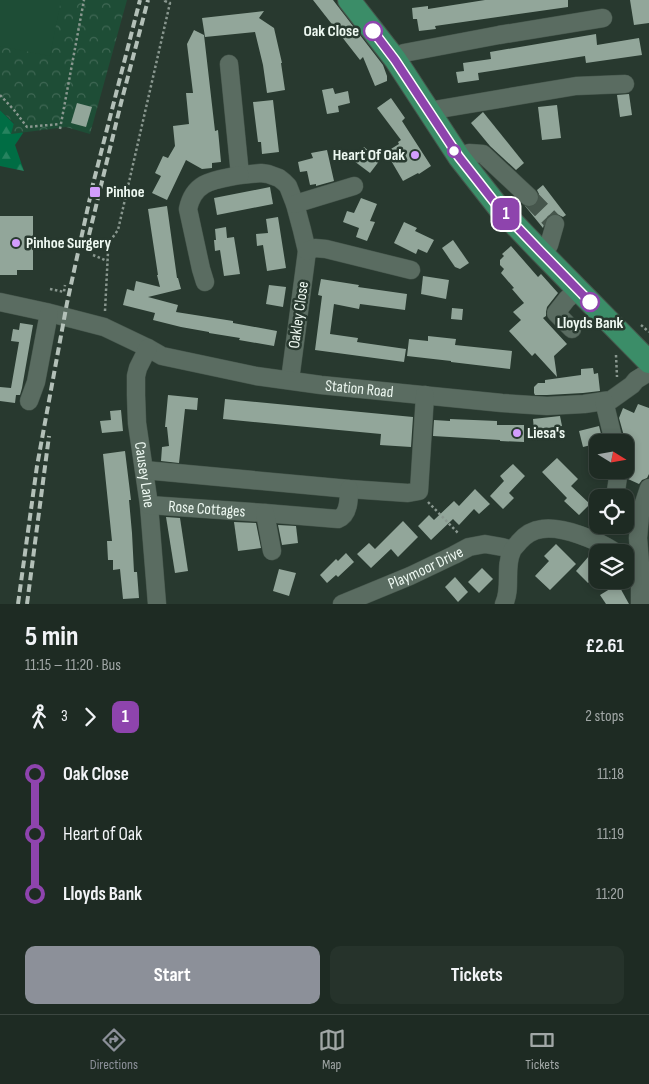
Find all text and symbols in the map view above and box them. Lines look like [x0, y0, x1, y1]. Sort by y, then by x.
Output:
marker: Oak Close [363, 21, 383, 41]
place label: Oak Close [304, 22, 359, 41]
unlabelled marker [447, 144, 461, 158]
place label: Heart Of Oak [333, 146, 405, 165]
marker: Heart Of Oak [409, 149, 421, 161]
place label: Pinhoe [106, 183, 145, 202]
marker: Pinhoe [88, 185, 102, 199]
line badge: 1 [490, 198, 522, 230]
text: 1 [502, 203, 510, 224]
place label: Pinhoe Surgery [26, 234, 111, 253]
marker: Pinhoe Surgery [10, 237, 22, 249]
street label: Oakley Close [285, 280, 313, 350]
marker: Lloyds Bank [580, 292, 600, 312]
place label: Lloyds Bank [557, 314, 624, 333]
street label: Station Road [324, 376, 394, 402]
place label: Liesa's [527, 424, 565, 443]
marker: Liesa's [511, 427, 523, 439]
north arrow [589, 434, 634, 479]
map controls [589, 434, 634, 589]
street label: Causey Lane [130, 441, 159, 509]
button: locate [589, 489, 634, 534]
street label: Rose Cottages [168, 497, 246, 521]
street label: Playmoor Drive [385, 542, 466, 593]
button: layers [589, 544, 634, 589]
text: 5 min [25, 620, 78, 653]
text: £2.61 [586, 635, 624, 658]
text: 11:15 – 11:20 · Bus [25, 656, 121, 675]
icon: walk [25, 703, 53, 731]
icon: forward [76, 703, 104, 731]
text: 1 [122, 706, 129, 727]
text: 3 [61, 707, 68, 726]
text: 2 stops [585, 707, 624, 726]
text: Oak Close [63, 763, 129, 786]
text: 11:18 [597, 765, 624, 784]
text: Heart of Oak [63, 823, 142, 846]
text: 11:19 [597, 825, 624, 844]
text: Lloyds Bank [63, 883, 142, 906]
text: 11:20 [596, 885, 624, 904]
button: Start [25, 946, 320, 1004]
button: Tickets [330, 946, 624, 1004]
tab: Directions [90, 1026, 138, 1073]
tab: Map [318, 1026, 346, 1073]
tab: Tickets [525, 1026, 559, 1073]

